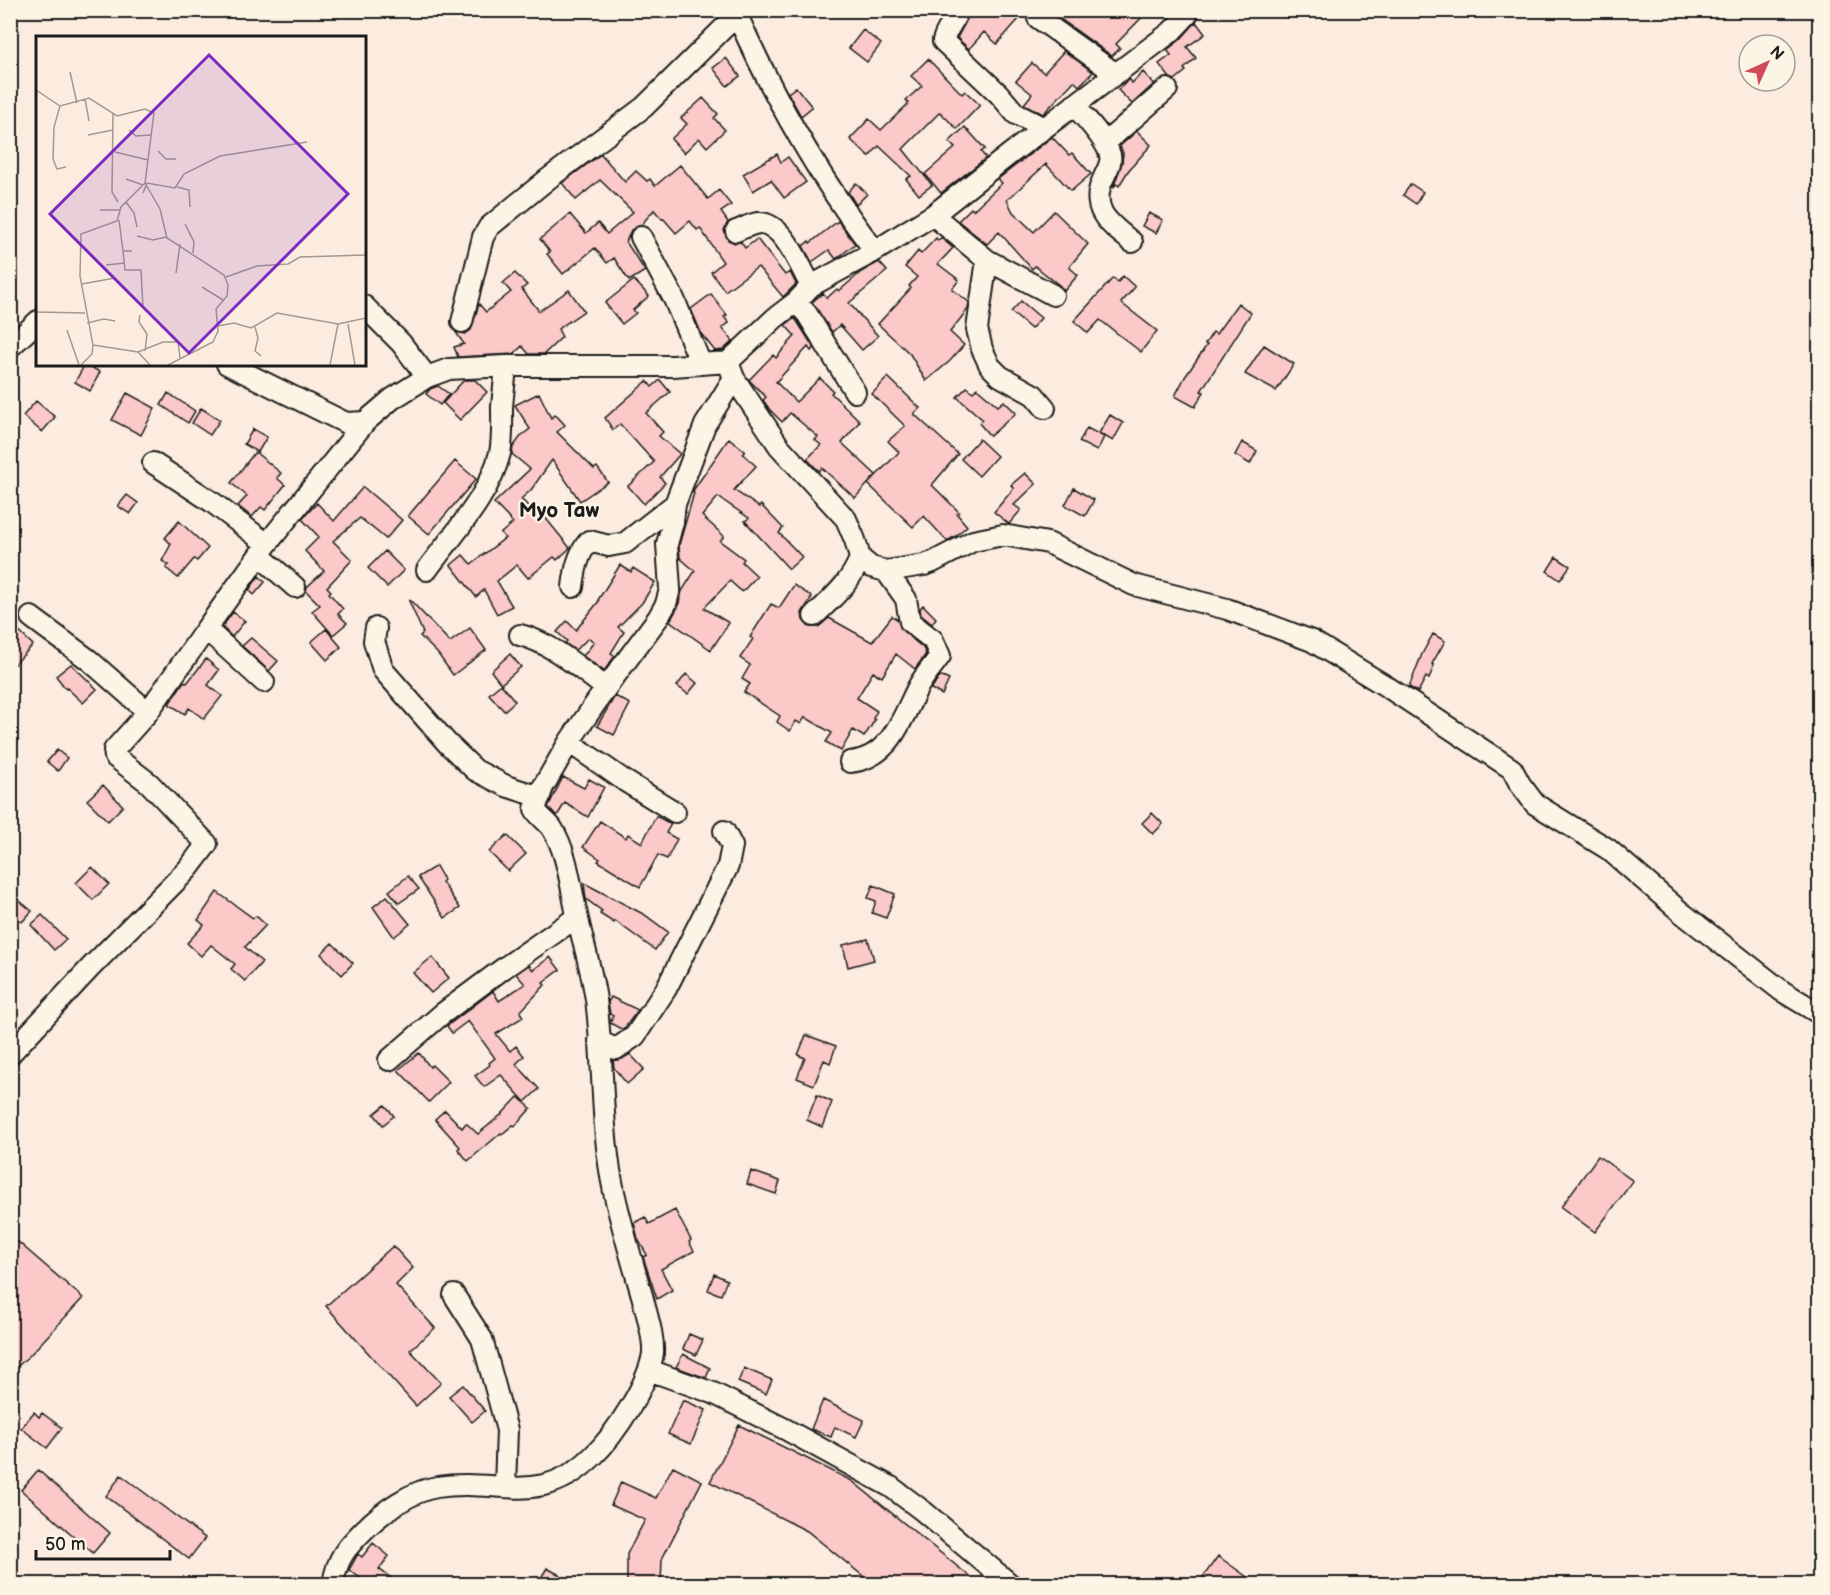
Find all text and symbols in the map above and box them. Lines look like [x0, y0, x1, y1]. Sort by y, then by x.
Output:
north arrow [1737, 33, 1797, 93]
inset map [36, 36, 366, 366]
text: N [1766, 42, 1788, 64]
district label: Myo Taw [519, 498, 600, 523]
scale bar [36, 1523, 170, 1561]
text: 50 m [45, 1534, 86, 1555]

